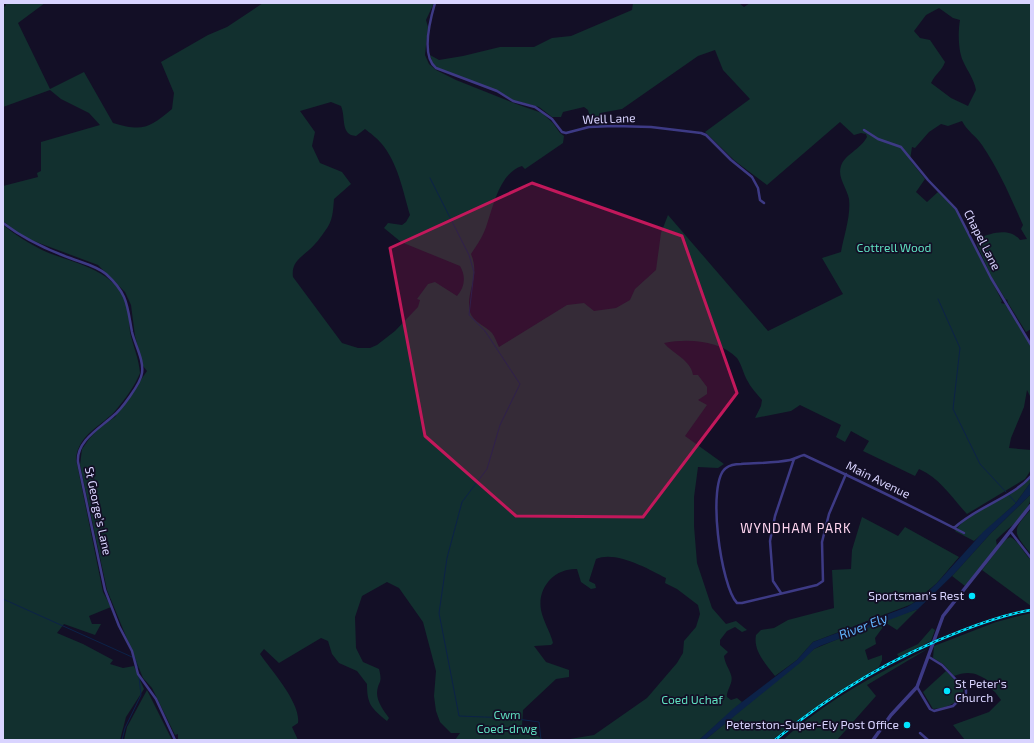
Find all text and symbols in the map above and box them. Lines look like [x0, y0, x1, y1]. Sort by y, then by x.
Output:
street label: Well Lane [582, 110, 636, 126]
street label: Chapel Lane [962, 207, 1004, 272]
park label: Cottrell Wood [857, 240, 931, 254]
street label: Main Avenue [844, 458, 913, 501]
street label: St George's Lane [83, 465, 115, 556]
district label: WYNDHAM PARK [740, 520, 852, 536]
place label: Sportsman's Rest [868, 588, 964, 602]
marker: Sportsman's Rest [967, 591, 977, 601]
water label: River Ely [836, 609, 890, 643]
place label: St Peter's Church [955, 676, 1007, 704]
marker: St Peter's Church [942, 686, 952, 696]
park label: Coed Uchaf [661, 692, 723, 706]
park label: Cwm Coed-drwg [477, 707, 538, 735]
place label: Peterston-Super-Ely Post Office [726, 717, 899, 731]
marker: Peterston-Super-Ely Post Office [902, 720, 912, 730]

